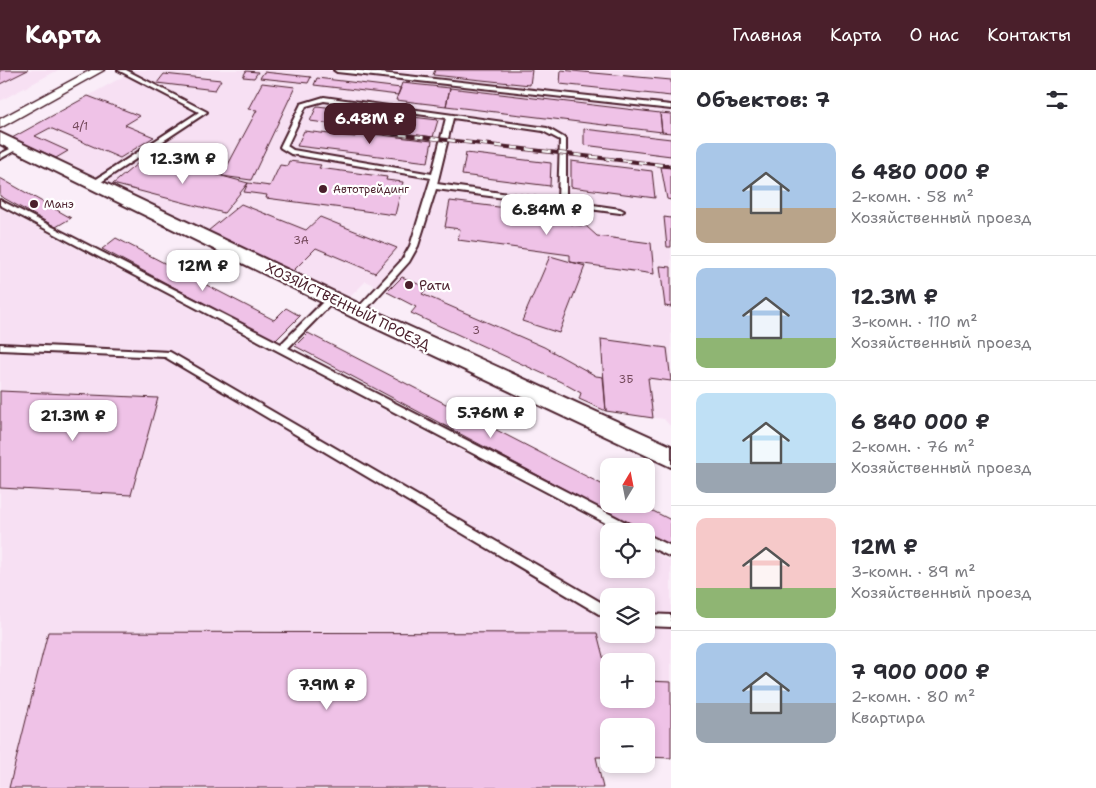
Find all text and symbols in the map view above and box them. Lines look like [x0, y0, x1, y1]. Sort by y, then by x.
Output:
text: Карта [25, 19, 101, 51]
text: Главная [732, 23, 802, 47]
text: Карта [830, 23, 882, 47]
text: О нас [910, 23, 959, 47]
text: Контакты [987, 23, 1071, 47]
text: Объектов: 7 [696, 86, 830, 114]
icon: filters [1043, 86, 1071, 114]
pin: 6.48M ₽ [324, 102, 416, 145]
text: 6.48M ₽ [335, 108, 405, 129]
house number: 4/1 [72, 119, 88, 134]
pin: 12.3M ₽ [137, 142, 229, 185]
text: 12.3M ₽ [150, 148, 216, 169]
text: 6 480 000 ₽ [851, 158, 990, 186]
icon: home [736, 163, 796, 223]
place label: Автотрейдинг [333, 182, 409, 197]
marker: Автотрейдинг [317, 183, 329, 195]
text: 2-комн. · 58 m² [851, 186, 974, 207]
pin: 6.84M ₽ [501, 194, 593, 236]
place label: Манэ [44, 197, 74, 212]
marker: Манэ [28, 198, 40, 210]
text: 6.84M ₽ [512, 199, 582, 220]
text: Хозяйственный проезд [851, 207, 1031, 228]
house number: 3А [293, 233, 309, 248]
pin: 12M ₽ [168, 250, 238, 292]
text: 12M ₽ [177, 255, 229, 276]
street label: ХОЗЯЙСТВЕННЫЙ ПРОЕЗД [263, 258, 434, 354]
place label: Рати [419, 276, 451, 294]
marker: Рати [403, 279, 415, 291]
text: 12.3M ₽ [851, 283, 938, 311]
icon: home [736, 288, 796, 348]
text: 3-комн. · 110 m² [851, 311, 978, 332]
house number: 3 [472, 323, 480, 338]
text: Хозяйственный проезд [851, 332, 1031, 353]
house number: 3Б [619, 372, 633, 387]
pin: 5.76M ₽ [445, 396, 537, 439]
pin: 21.3M ₽ [27, 400, 119, 442]
text: 5.76M ₽ [457, 402, 525, 423]
text: 21.3M ₽ [40, 405, 106, 426]
text: 6 840 000 ₽ [851, 408, 990, 436]
icon: home [736, 413, 796, 473]
text: 2-комн. · 76 m² [851, 436, 975, 457]
text: Хозяйственный проезд [851, 457, 1031, 478]
north arrow [600, 458, 655, 512]
map controls [600, 458, 655, 773]
button: locate [600, 523, 655, 578]
text: 12M ₽ [851, 533, 918, 561]
icon: home [736, 538, 796, 598]
text: 3-комн. · 89 m² [851, 561, 976, 582]
text: Хозяйственный проезд [851, 582, 1031, 603]
button: layers [600, 588, 655, 643]
button: + [600, 653, 655, 708]
text: 7 900 000 ₽ [851, 658, 990, 686]
icon: home [736, 663, 796, 723]
pin: 7.9M ₽ [286, 668, 368, 711]
text: 7.9M ₽ [299, 674, 355, 695]
text: 2-комн. · 80 m² [851, 686, 975, 707]
text: Квартира [851, 707, 925, 728]
button: − [600, 718, 655, 773]

